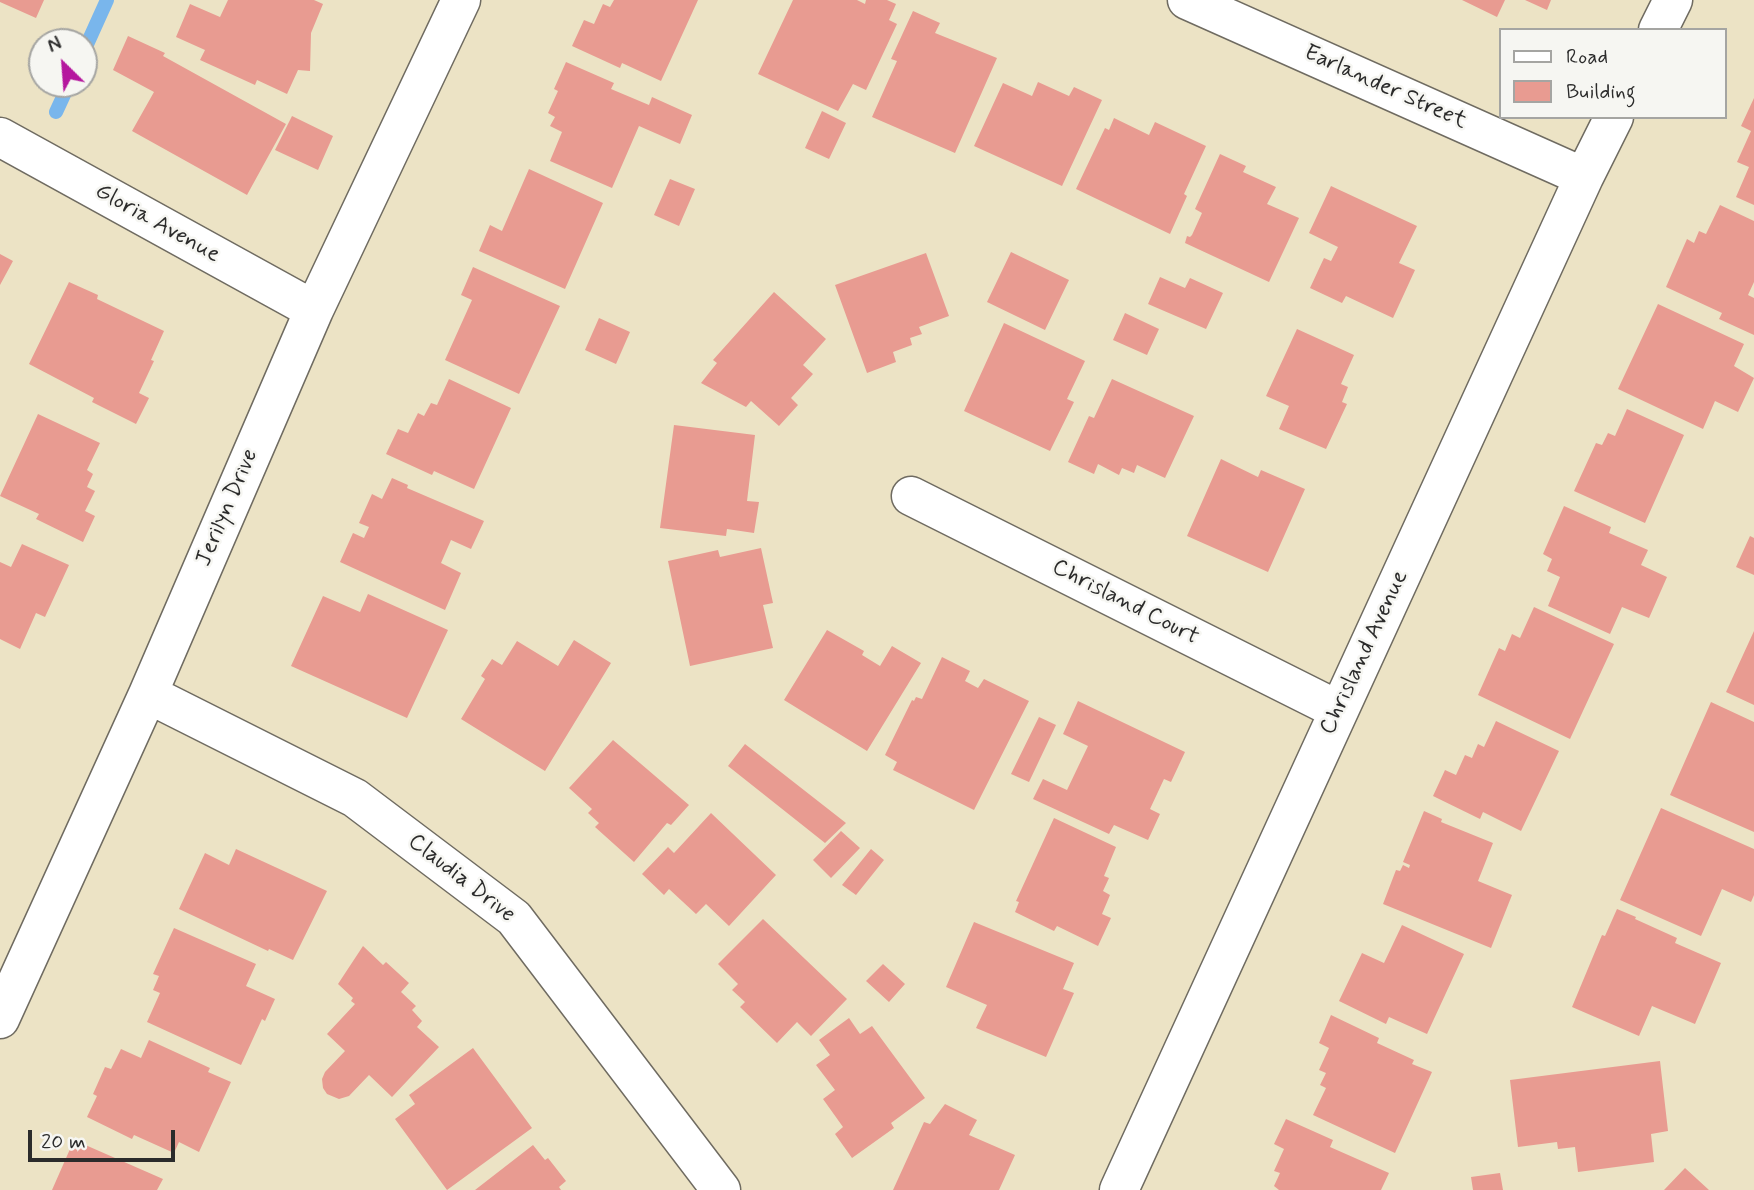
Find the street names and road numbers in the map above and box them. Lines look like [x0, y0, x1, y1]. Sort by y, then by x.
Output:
street label: Earlander Street [1299, 40, 1471, 136]
street label: Gloria Avenue [90, 178, 224, 270]
street label: Jerilyn Drive [191, 445, 265, 571]
street label: Chrisland Court [1047, 554, 1203, 652]
street label: Chrisland Avenue [1315, 567, 1415, 739]
street label: Claudia Drive [402, 829, 520, 929]

